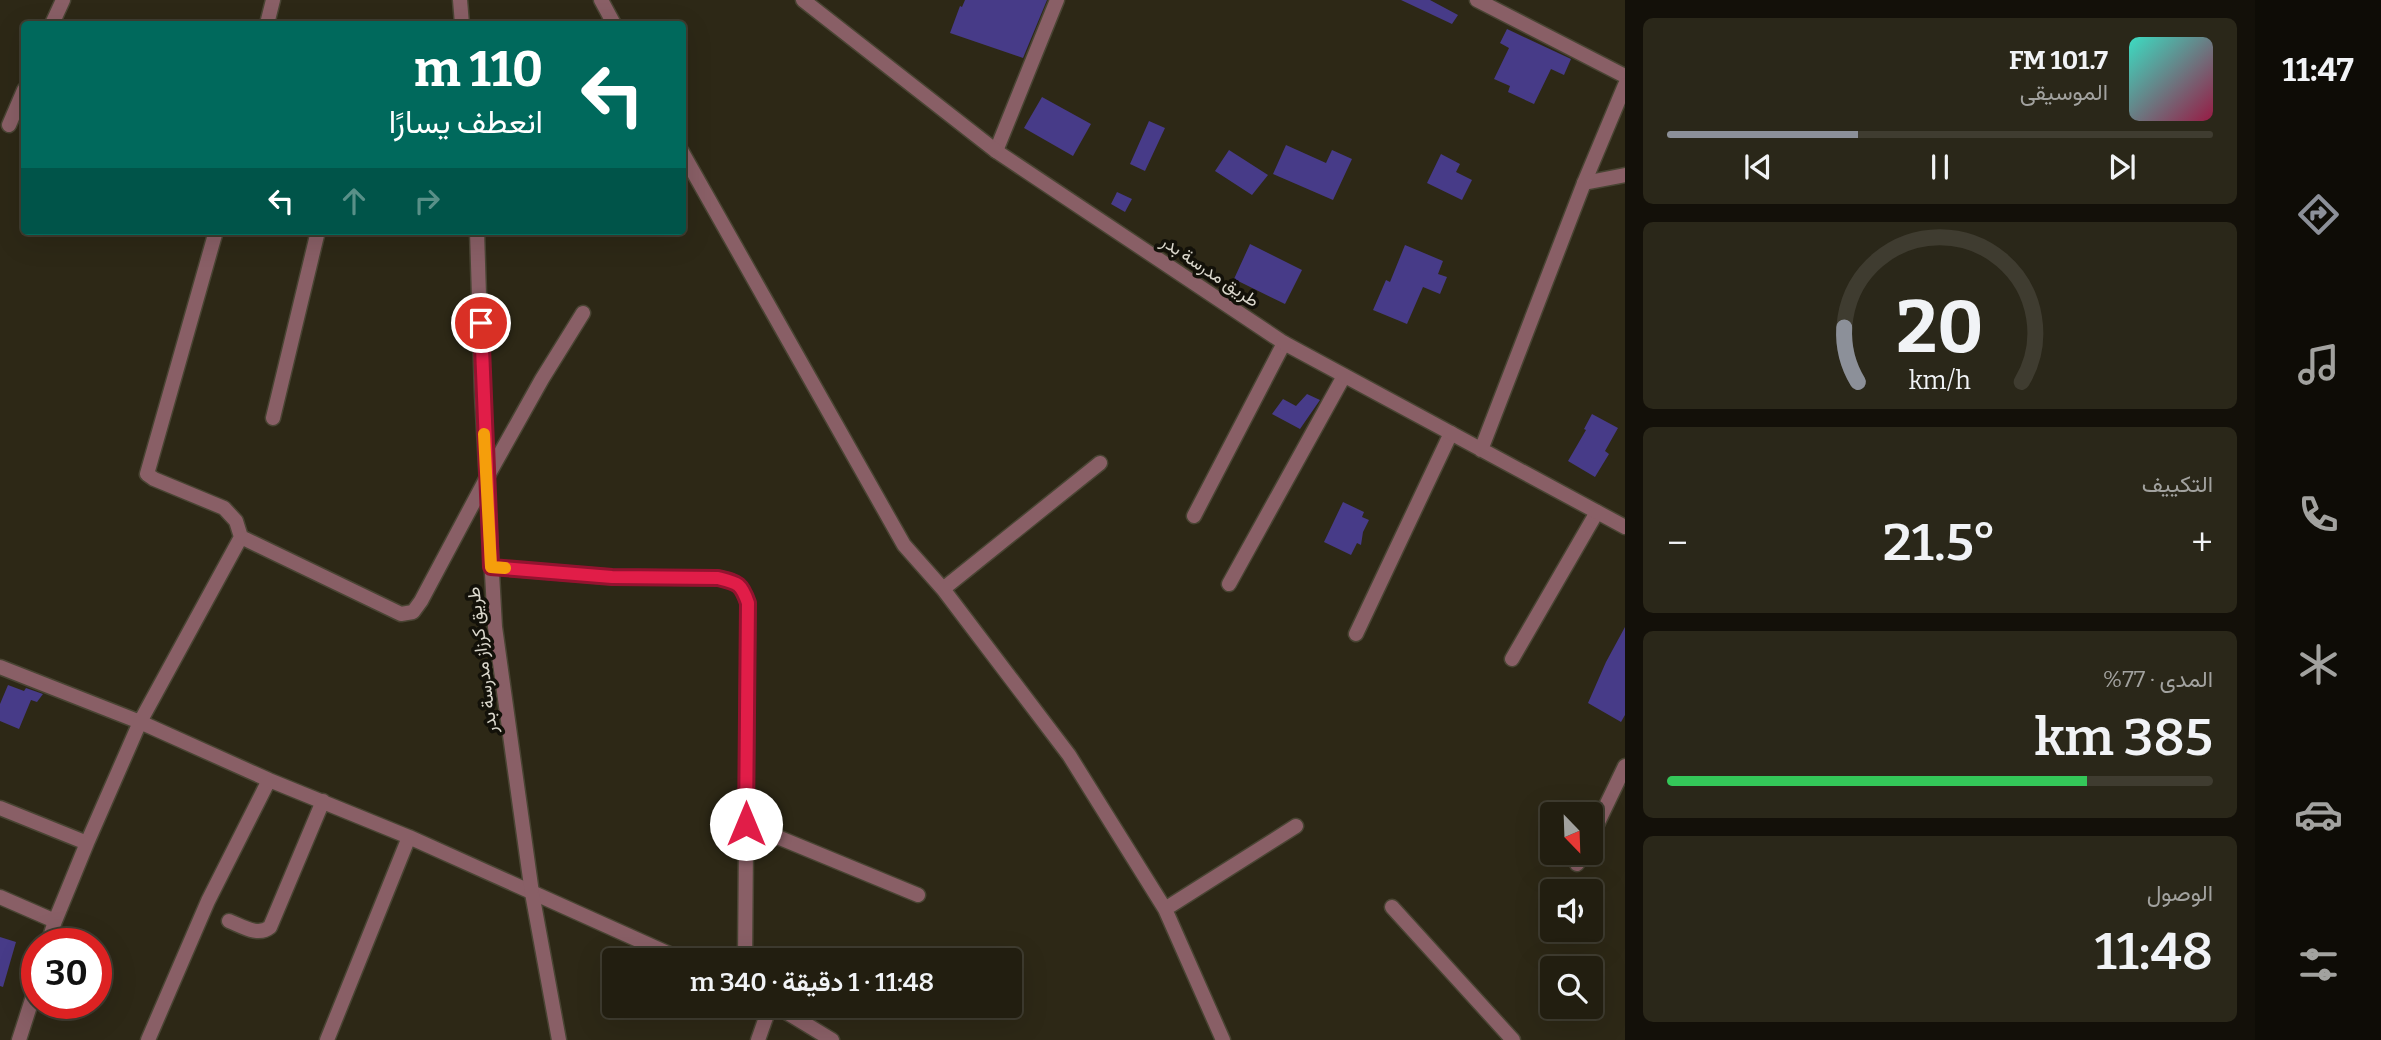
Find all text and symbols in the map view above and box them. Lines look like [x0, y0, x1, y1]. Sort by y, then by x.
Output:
text: 110 m [414, 40, 543, 99]
text: 101.7 FM [2009, 45, 2108, 76]
icon: left [567, 49, 658, 140]
text: 11:47 [2282, 51, 2354, 89]
text: الموسيقى [2020, 78, 2108, 106]
text: انعطف يسارًا [389, 103, 543, 141]
icon: previous [1739, 148, 1777, 186]
icon: pause [1921, 148, 1959, 186]
icon: next [2103, 148, 2141, 186]
icon: left [262, 182, 300, 220]
icon: ahead [335, 182, 373, 220]
icon: right [408, 182, 446, 220]
icon: directions [2294, 190, 2343, 239]
street label: طريق مدرسة بدر [1156, 229, 1263, 312]
text: 20 [1896, 284, 1984, 371]
pin [451, 293, 511, 353]
icon: arrive [462, 304, 500, 342]
icon: music [2294, 340, 2343, 389]
text: km/h [1909, 365, 1971, 395]
text: التكييف [2142, 470, 2213, 498]
icon: phone [2294, 490, 2343, 539]
text: 21.5° [1883, 511, 1996, 574]
text: − [1667, 520, 1688, 566]
text: + [2191, 520, 2213, 566]
street label: طريق كرزاز مدرسة بدر [462, 586, 502, 735]
icon: climate [2294, 640, 2343, 689]
text: المدى · 77% [2103, 665, 2213, 693]
text: 385 km [2035, 706, 2213, 769]
position arrow [709, 787, 783, 861]
icon: car [2294, 790, 2343, 839]
north arrow [1540, 802, 1603, 864]
map controls [1540, 802, 1603, 1019]
button: sound [1540, 879, 1603, 942]
text: الوصول [2147, 879, 2213, 907]
text: 11:48 [2095, 920, 2213, 983]
speed limit sign: 30 [21, 928, 112, 1019]
icon: filters [2294, 940, 2343, 989]
button: search [1540, 956, 1603, 1019]
text: 11:48 · 1 دقيقة · 340 m [690, 967, 934, 998]

